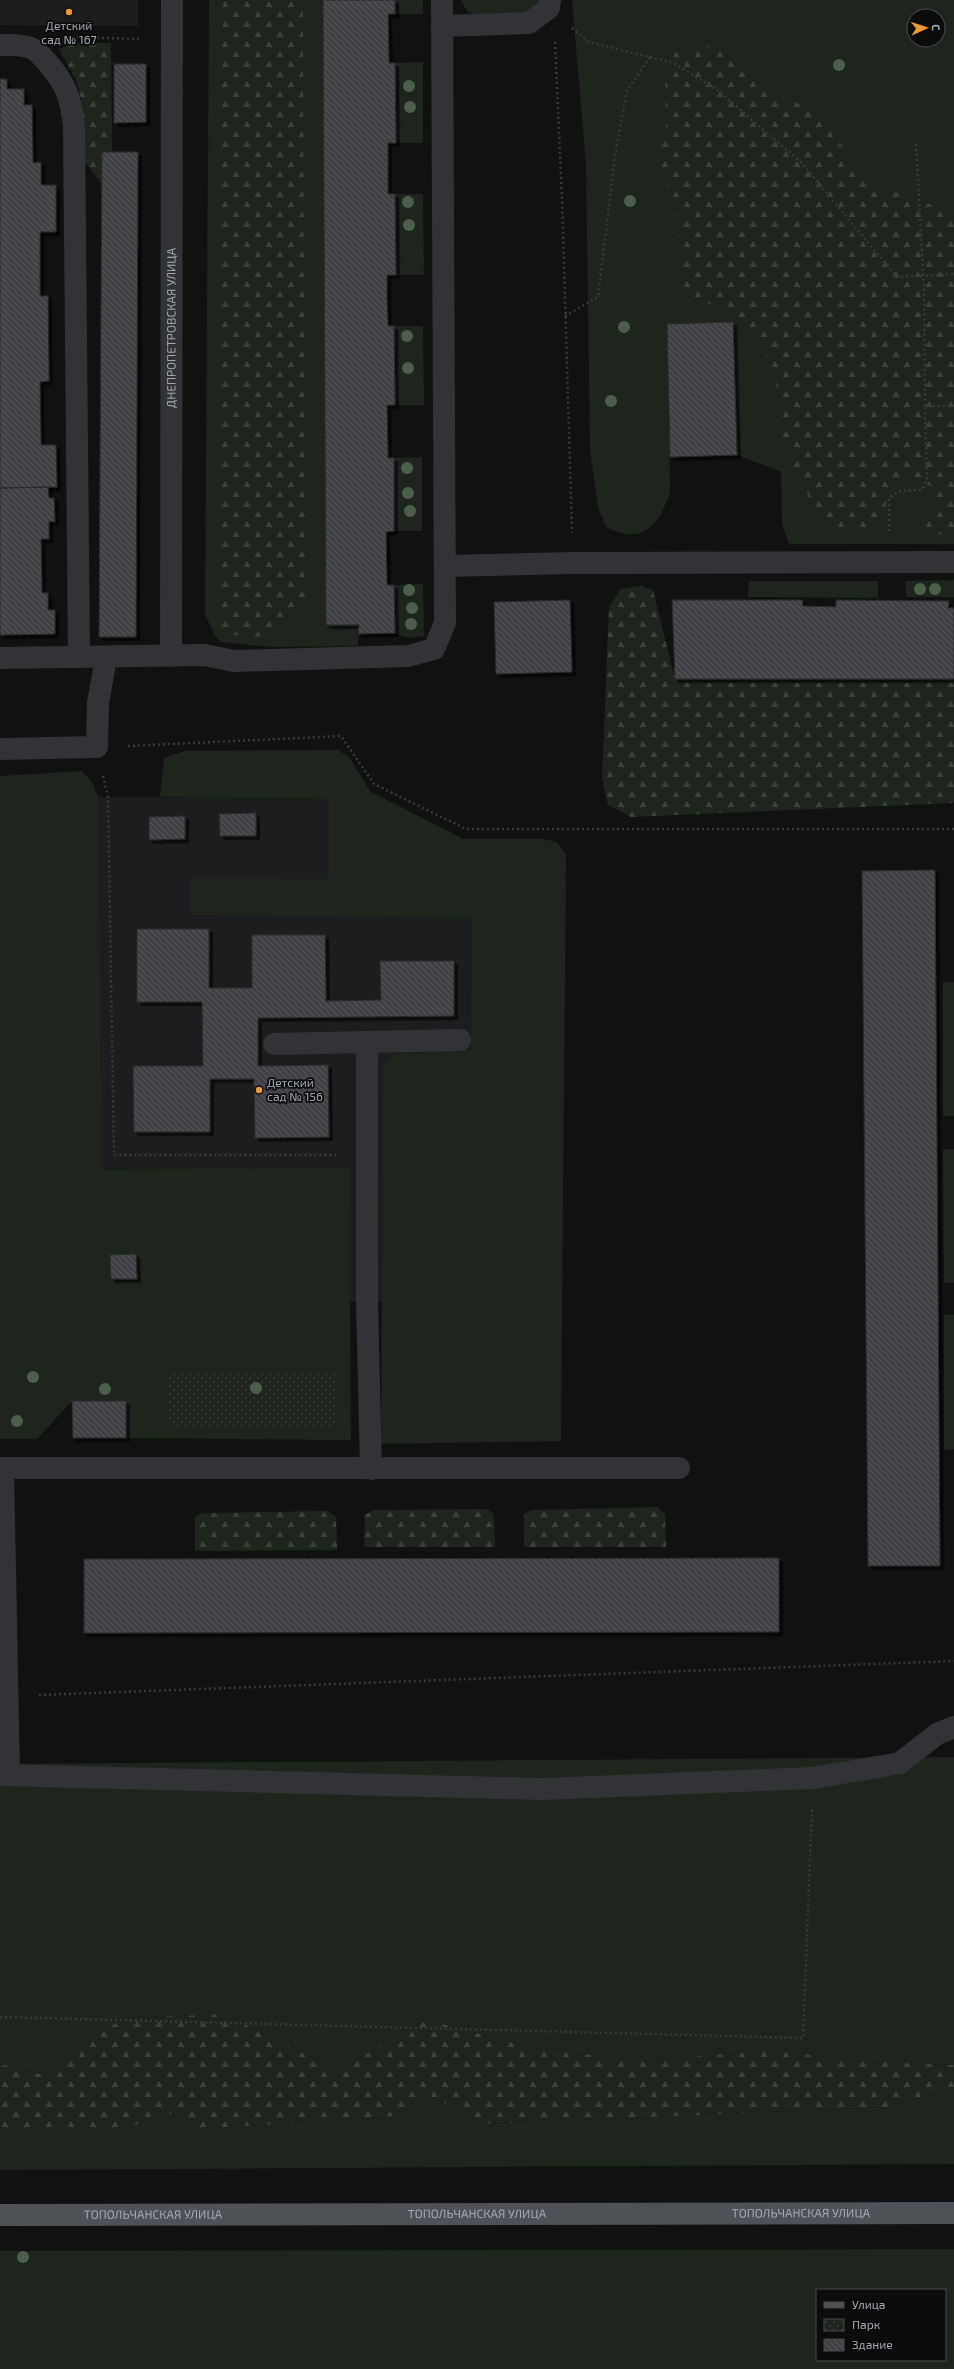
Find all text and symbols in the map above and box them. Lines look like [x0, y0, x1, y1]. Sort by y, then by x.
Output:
marker: Детский сад № 167 [64, 7, 74, 17]
north arrow [906, 8, 946, 48]
place label: Детский сад № 167 [41, 18, 97, 46]
text: С [930, 24, 943, 32]
street label: ДНЕПРОПЕТРОВСКАЯ УЛИЦА [163, 247, 178, 408]
place label: Детский сад № 156 [267, 1075, 323, 1103]
marker: Детский сад № 156 [254, 1085, 264, 1095]
street label: ТОПОЛЬЧАНСКАЯ УЛИЦА [732, 2205, 871, 2219]
street label: ТОПОЛЬЧАНСКАЯ УЛИЦА [408, 2206, 547, 2220]
street label: ТОПОЛЬЧАНСКАЯ УЛИЦА [84, 2207, 223, 2221]
legend [816, 2289, 946, 2361]
text: Улица [852, 2297, 885, 2311]
text: Парк [852, 2317, 881, 2331]
text: Здание [852, 2337, 893, 2351]

